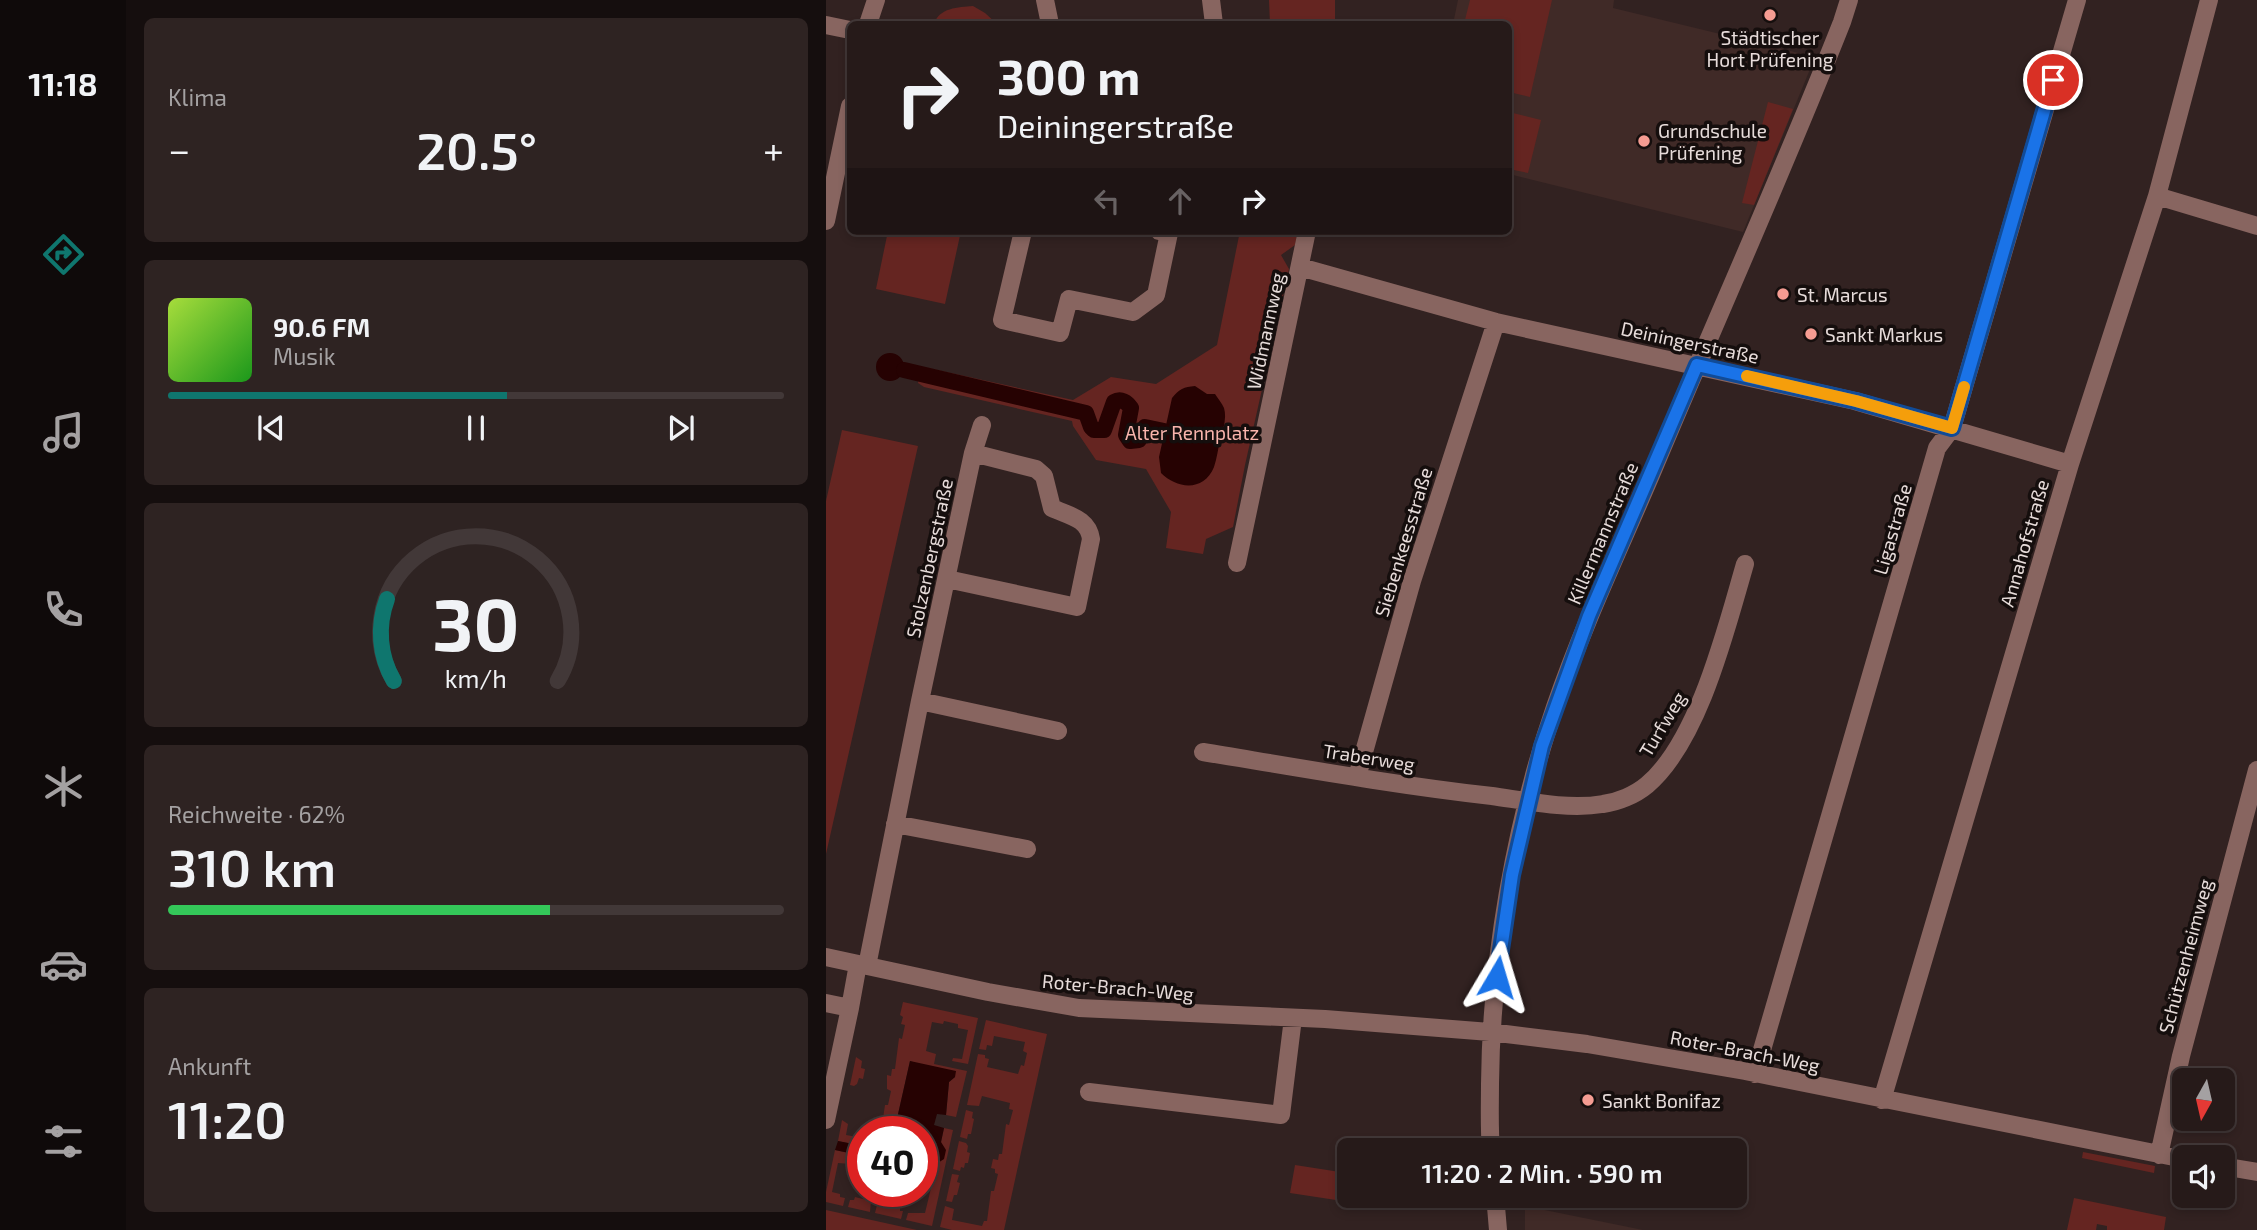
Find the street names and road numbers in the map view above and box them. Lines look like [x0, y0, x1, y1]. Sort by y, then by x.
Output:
street label: Widmannweg [1241, 270, 1289, 392]
street label: Deiningerstraße [1619, 316, 1761, 368]
street label: Killermannstraße [1562, 458, 1642, 608]
street label: Siebenkeesstraße [1369, 464, 1437, 620]
street label: Stolzenbergstraße [901, 476, 957, 640]
street label: Annahofstraße [1995, 477, 2053, 609]
street label: Ligastraße [1868, 481, 1916, 577]
street label: Turfweg [1634, 687, 1690, 761]
street label: Traberweg [1322, 738, 1417, 776]
street label: Schützenheimweg [2153, 876, 2217, 1036]
street label: Roter-Brach-Weg [1041, 969, 1195, 1005]
street label: Roter-Brach-Weg [1668, 1025, 1822, 1077]

